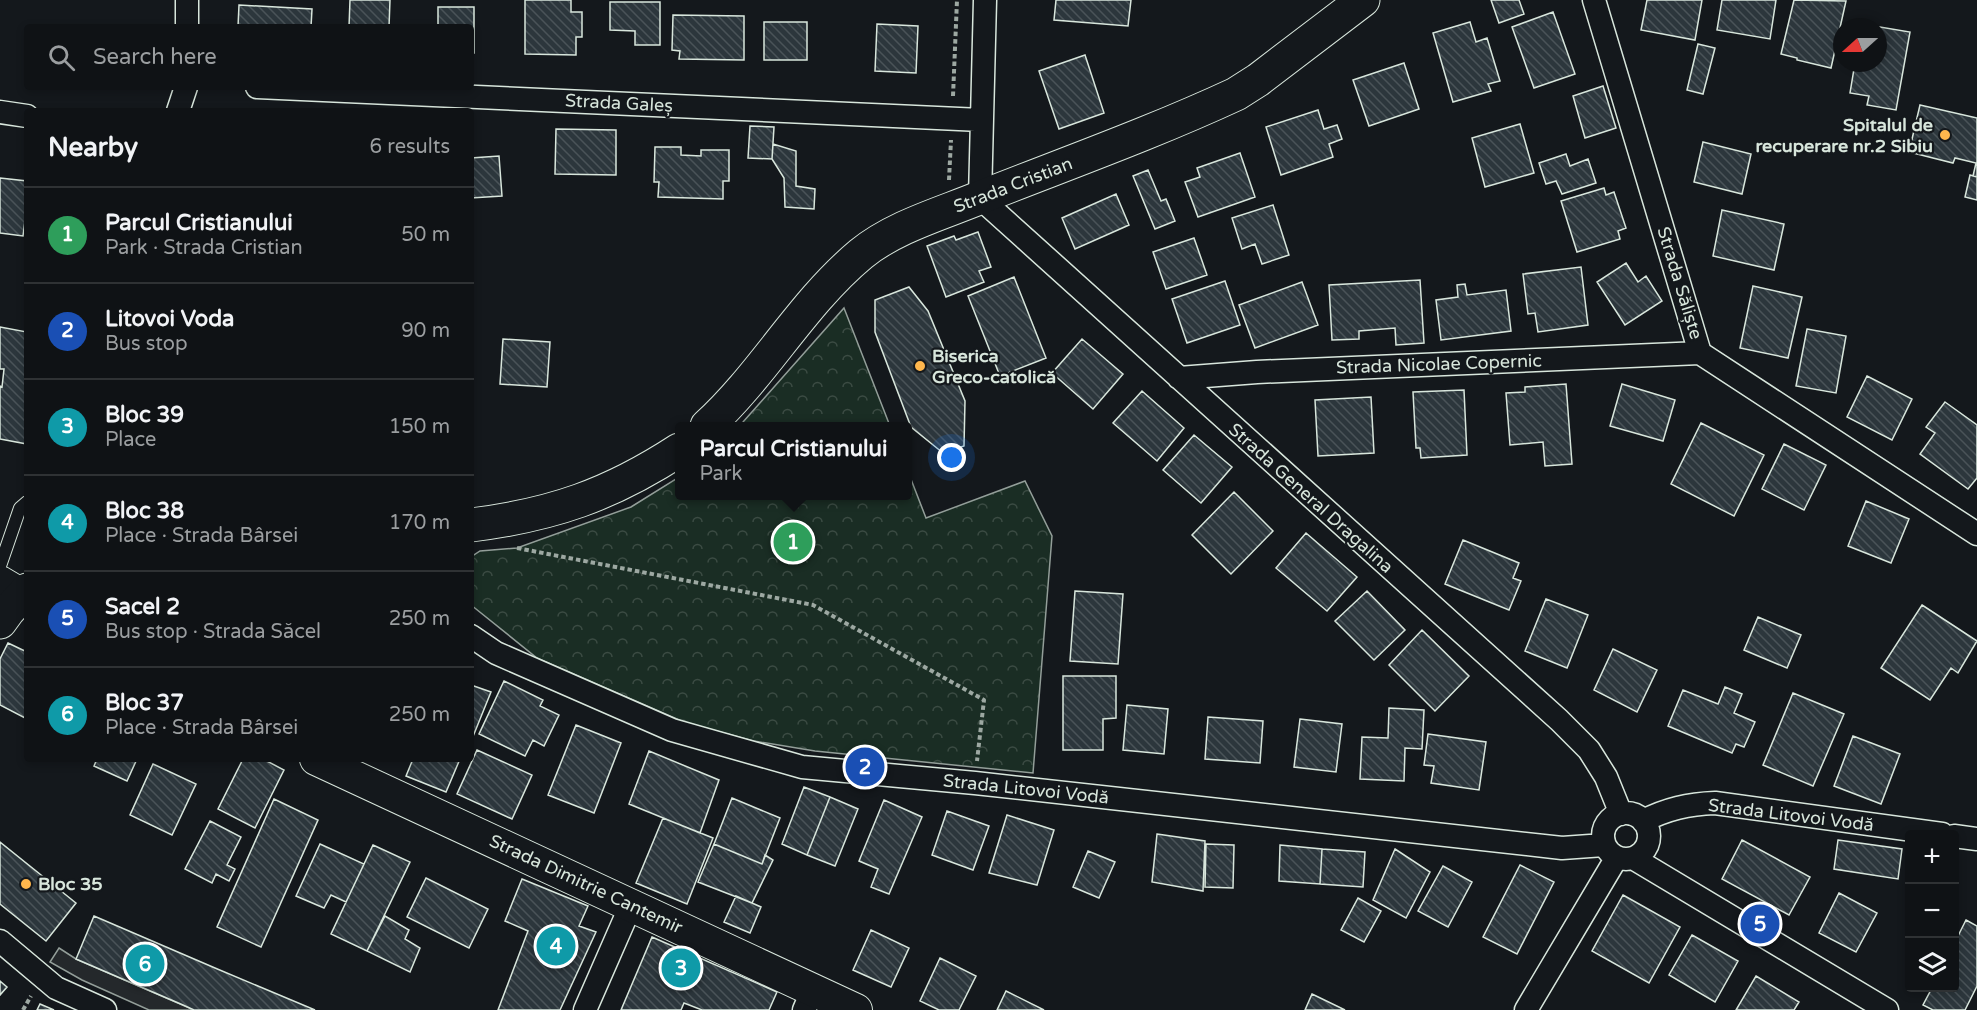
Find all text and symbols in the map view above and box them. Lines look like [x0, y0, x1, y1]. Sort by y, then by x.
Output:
north arrow [1833, 18, 1887, 72]
search box [24, 24, 474, 90]
icon: search [45, 41, 78, 74]
text: Search here [93, 44, 217, 70]
street label: Strada Galeș [565, 89, 673, 117]
place label: Spitalul de recuperare nr.2 Sibiu [1755, 114, 1933, 157]
marker: Spitalul de recuperare nr.2 Sibiu [1938, 128, 1952, 142]
text: Nearby [48, 132, 138, 163]
text: 6 results [370, 135, 450, 159]
street label: Strada Cristian [950, 152, 1076, 218]
text: Parcul Cristianului [105, 210, 293, 236]
text: 1 [61, 223, 74, 247]
text: 50 m [401, 223, 450, 247]
street label: Strada Săliște [1652, 224, 1708, 342]
text: Park · Strada Cristian [105, 236, 303, 260]
text: Litovoi Voda [105, 306, 234, 332]
text: 2 [61, 319, 74, 343]
text: 90 m [401, 319, 450, 343]
text: Bus stop [105, 332, 188, 356]
place label: Biserica Greco-catolică [932, 345, 1056, 388]
street label: Strada Nicolae Copernic [1336, 349, 1542, 379]
marker: Biserica Greco-catolică [913, 359, 927, 373]
text: Bloc 39 [105, 402, 184, 428]
text: 3 [61, 415, 74, 439]
text: 150 m [389, 415, 450, 439]
street label: Strada General Dragalina [1224, 418, 1398, 578]
popup [675, 422, 912, 500]
text: Place [105, 428, 156, 452]
text: Parcul Cristianului [700, 436, 887, 462]
your location [937, 443, 966, 472]
text: Park [700, 462, 742, 486]
text: Bloc 38 [105, 498, 184, 524]
text: 4 [61, 511, 74, 535]
text: 170 m [389, 511, 450, 535]
pin: 1 [774, 520, 812, 564]
text: Place · Strada Bârsei [105, 524, 298, 548]
text: Sacel 2 [105, 594, 180, 620]
text: 5 [61, 607, 74, 631]
text: 250 m [389, 607, 450, 631]
text: Bus stop · Strada Săcel [105, 620, 321, 644]
text: Bloc 37 [105, 690, 184, 716]
text: 6 [61, 703, 74, 727]
text: 250 m [389, 703, 450, 727]
text: Place · Strada Bârsei [105, 716, 298, 740]
pin: 2 [846, 744, 884, 789]
street label: Strada Litovoi Vodă [942, 769, 1110, 809]
street label: Strada Litovoi Vodă [1707, 794, 1875, 836]
street label: Strada Dimitrie Cantemir [486, 829, 686, 939]
map controls [1905, 830, 1959, 992]
button: + [1905, 830, 1959, 884]
place label: Bloc 35 [38, 873, 103, 895]
marker: Bloc 35 [19, 877, 33, 891]
button: − [1905, 884, 1959, 938]
pin: 5 [1740, 902, 1780, 946]
pin: 4 [536, 924, 576, 968]
button: layers [1905, 938, 1959, 992]
pin: 6 [126, 942, 164, 986]
pin: 3 [662, 946, 700, 990]

